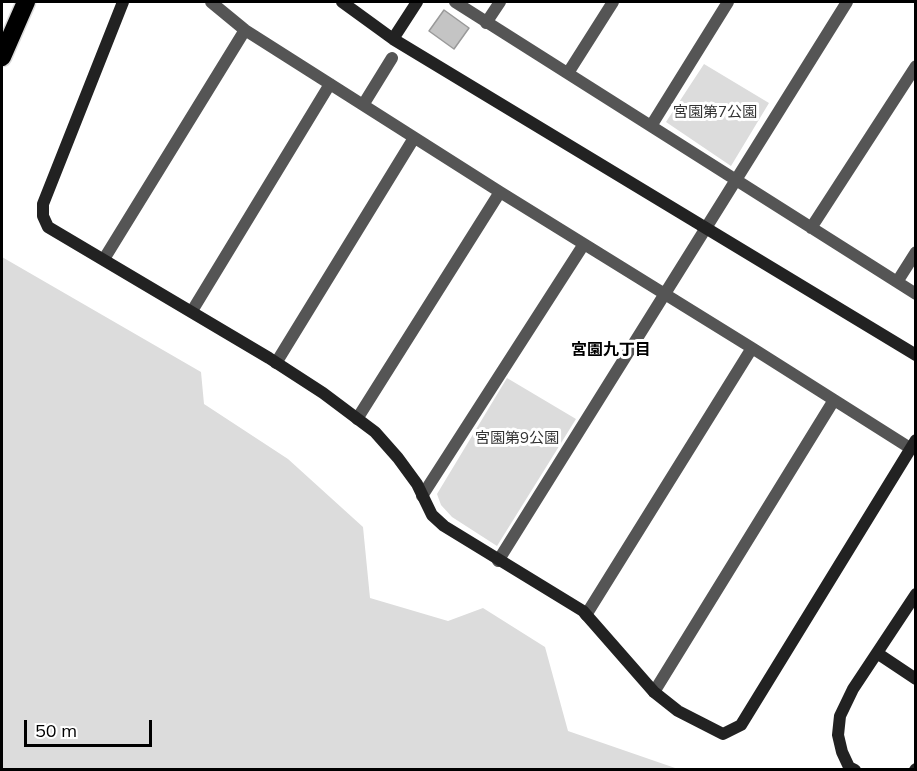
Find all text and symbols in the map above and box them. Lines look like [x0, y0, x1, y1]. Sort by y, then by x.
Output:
park label: 宮園第7公園 [673, 103, 757, 121]
district label: 宮園九丁目 [571, 340, 651, 360]
park label: 宮園第9公園 [475, 429, 559, 447]
scale bar [27, 708, 154, 746]
text: 50 m [35, 719, 77, 742]

